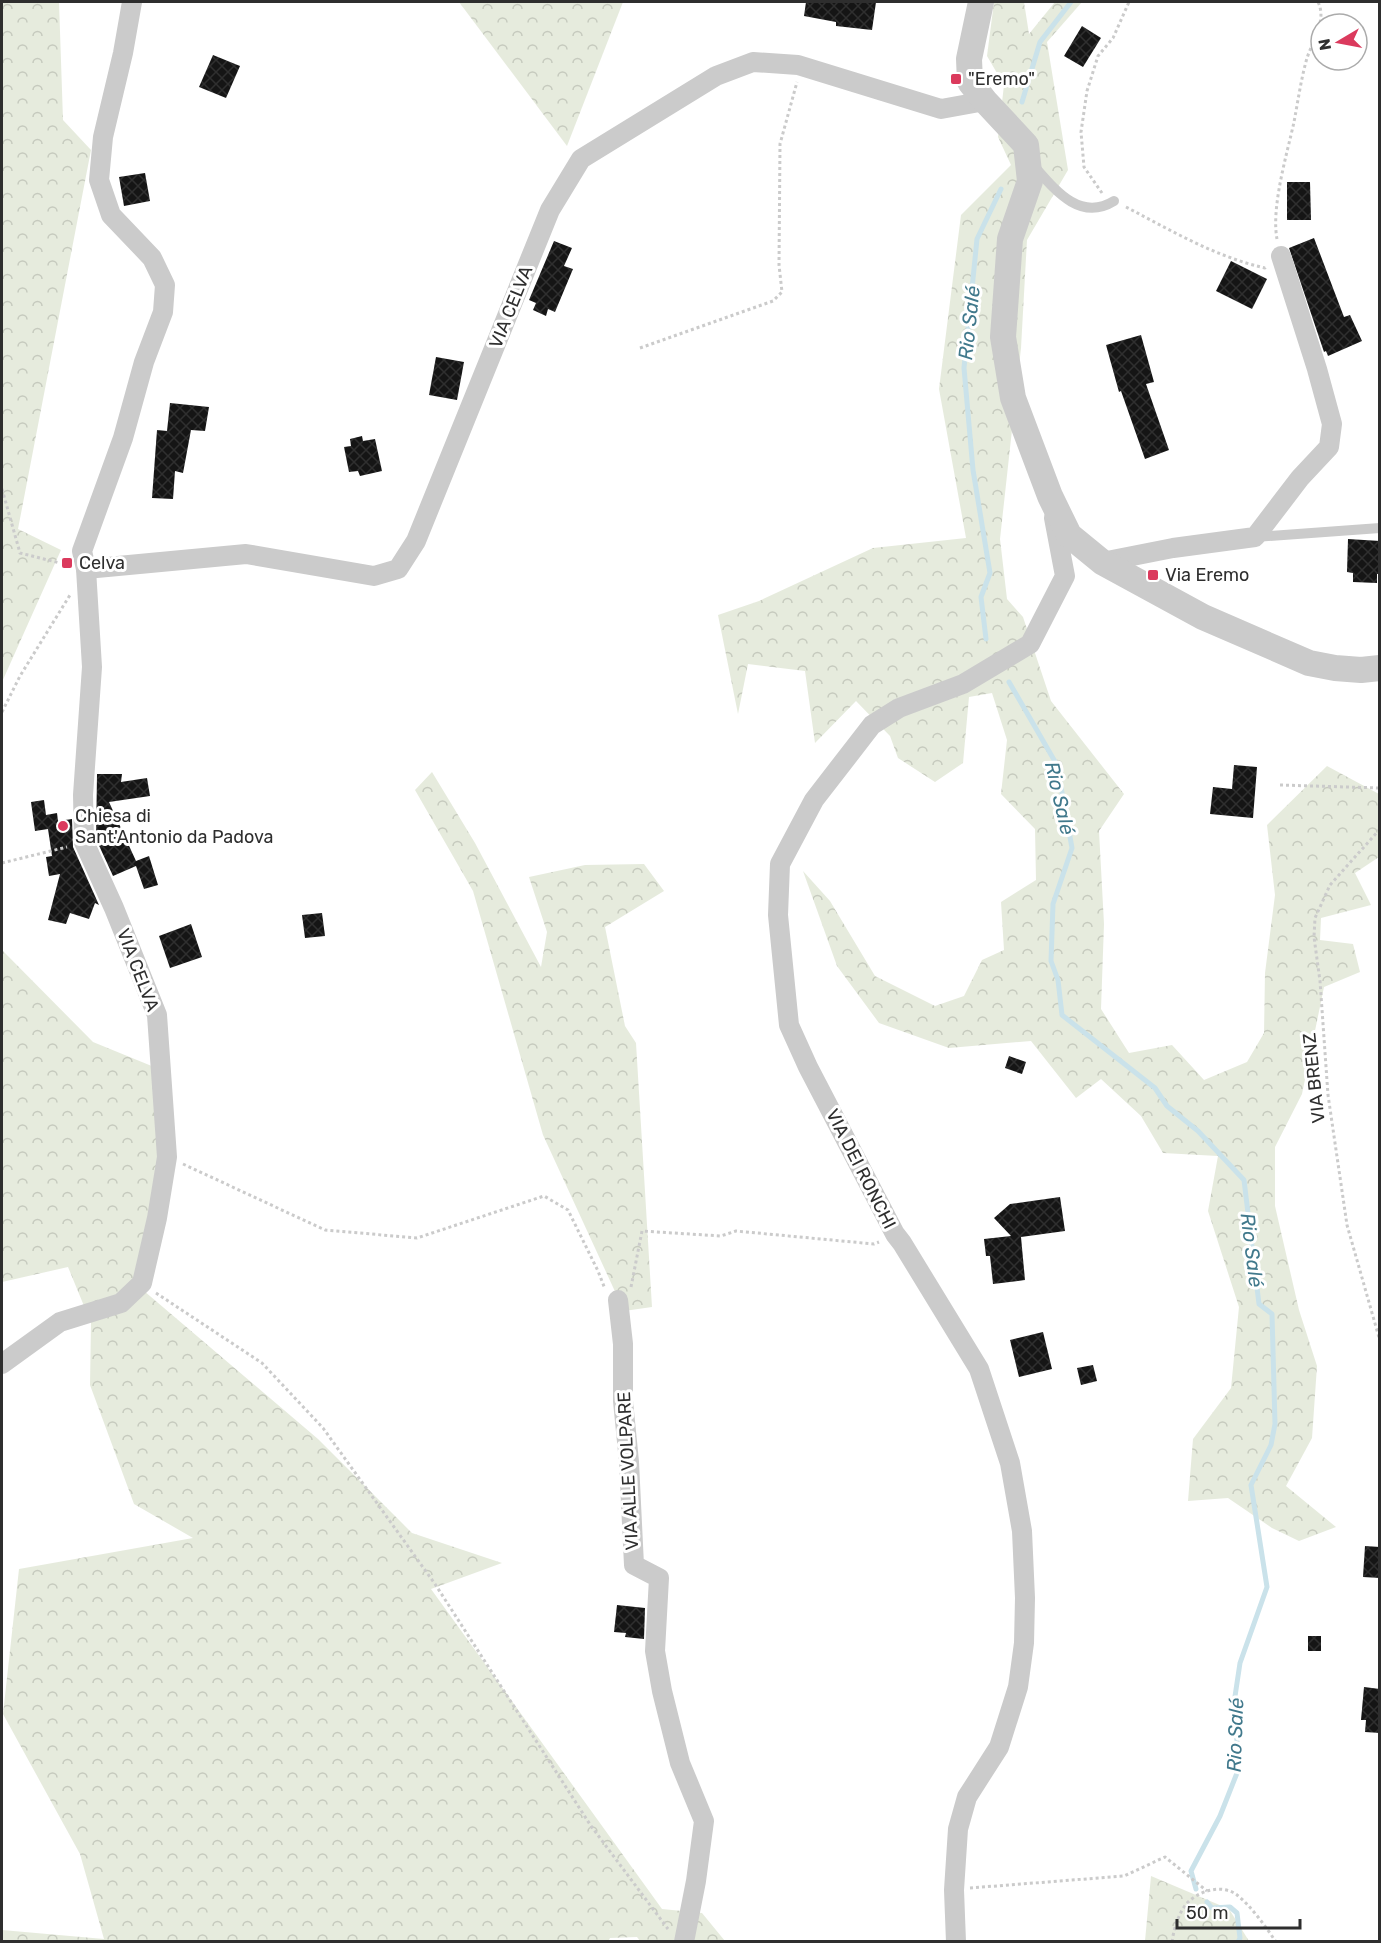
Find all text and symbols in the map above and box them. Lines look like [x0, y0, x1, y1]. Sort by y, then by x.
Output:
north arrow [1309, 12, 1369, 72]
text: N [1314, 37, 1335, 52]
place label: "Eremo" [968, 68, 1035, 90]
marker: "Eremo" [949, 72, 963, 86]
street label: VIA CELVA [485, 263, 537, 351]
water label: Rio Salé [953, 285, 985, 361]
place label: Celva [79, 552, 125, 574]
marker: Celva [60, 556, 74, 570]
place label: Via Eremo [1165, 564, 1249, 586]
marker: Via Eremo [1146, 568, 1160, 582]
water label: Rio Salé [1040, 759, 1080, 837]
place label: Chiesa di Sant'Antonio da Padova [75, 805, 274, 848]
marker: Chiesa di Sant'Antonio da Padova [56, 819, 70, 833]
street label: VIA CELVA [112, 925, 164, 1015]
street label: VIA BRENZ [1298, 1032, 1330, 1124]
street label: VIA DEI RONCHI [821, 1105, 901, 1233]
water label: Rio Salé [1236, 1212, 1268, 1288]
street label: VIA ALLE VOLPARE [613, 1391, 643, 1551]
water label: Rio Salé [1222, 1697, 1248, 1773]
scale bar [1177, 1892, 1300, 1930]
text: 50 m [1186, 1902, 1229, 1924]

